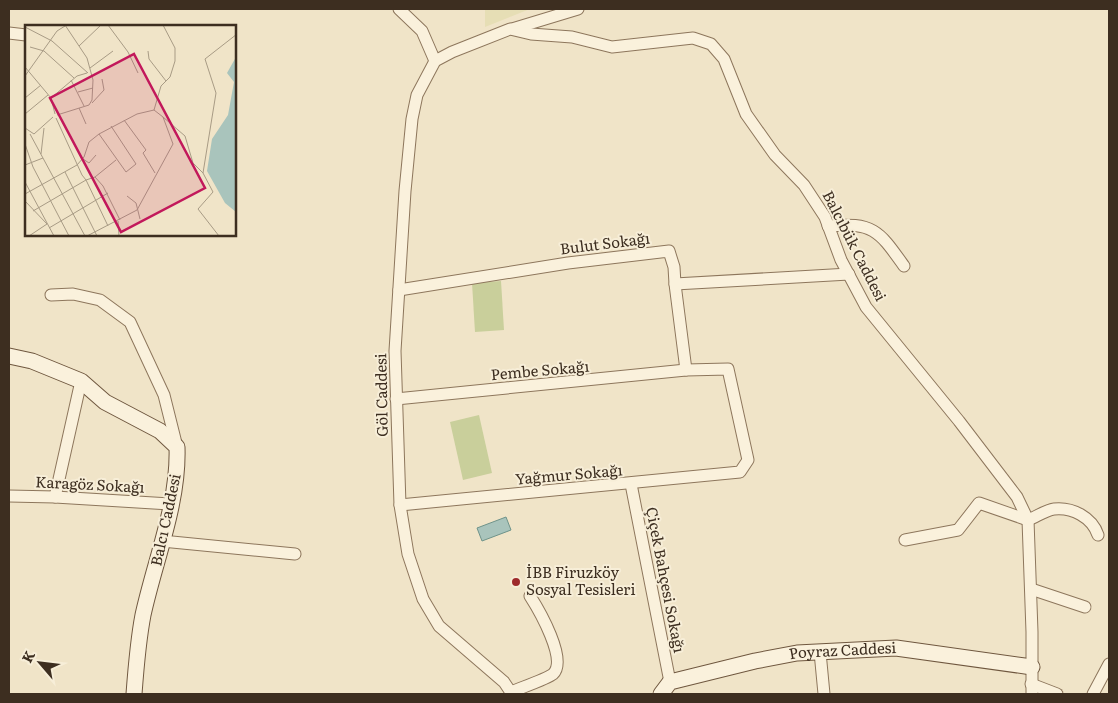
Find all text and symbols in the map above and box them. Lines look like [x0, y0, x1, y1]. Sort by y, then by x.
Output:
inset map [25, 25, 236, 236]
street label: Balcıbük Caddesi [818, 186, 893, 305]
street label: Bulut Sokağı [559, 226, 651, 259]
street label: Göl Caddesi [368, 353, 393, 437]
street label: Pembe Sokağı [490, 354, 590, 385]
street label: Yağmur Sokağı [514, 457, 623, 490]
street label: Karagöz Sokağı [35, 469, 145, 498]
street label: Balcı Caddesi [144, 471, 186, 568]
street label: Çiçek Bahçesi Sokağı [641, 505, 692, 655]
place label: İBB Firuzköy Sosyal Tesisleri [526, 560, 635, 600]
marker: İBB Firuzköy Sosyal Tesisleri [510, 576, 522, 588]
street label: Poyraz Caddesi [787, 635, 897, 664]
north arrow [15, 638, 65, 688]
text: K [16, 647, 39, 666]

